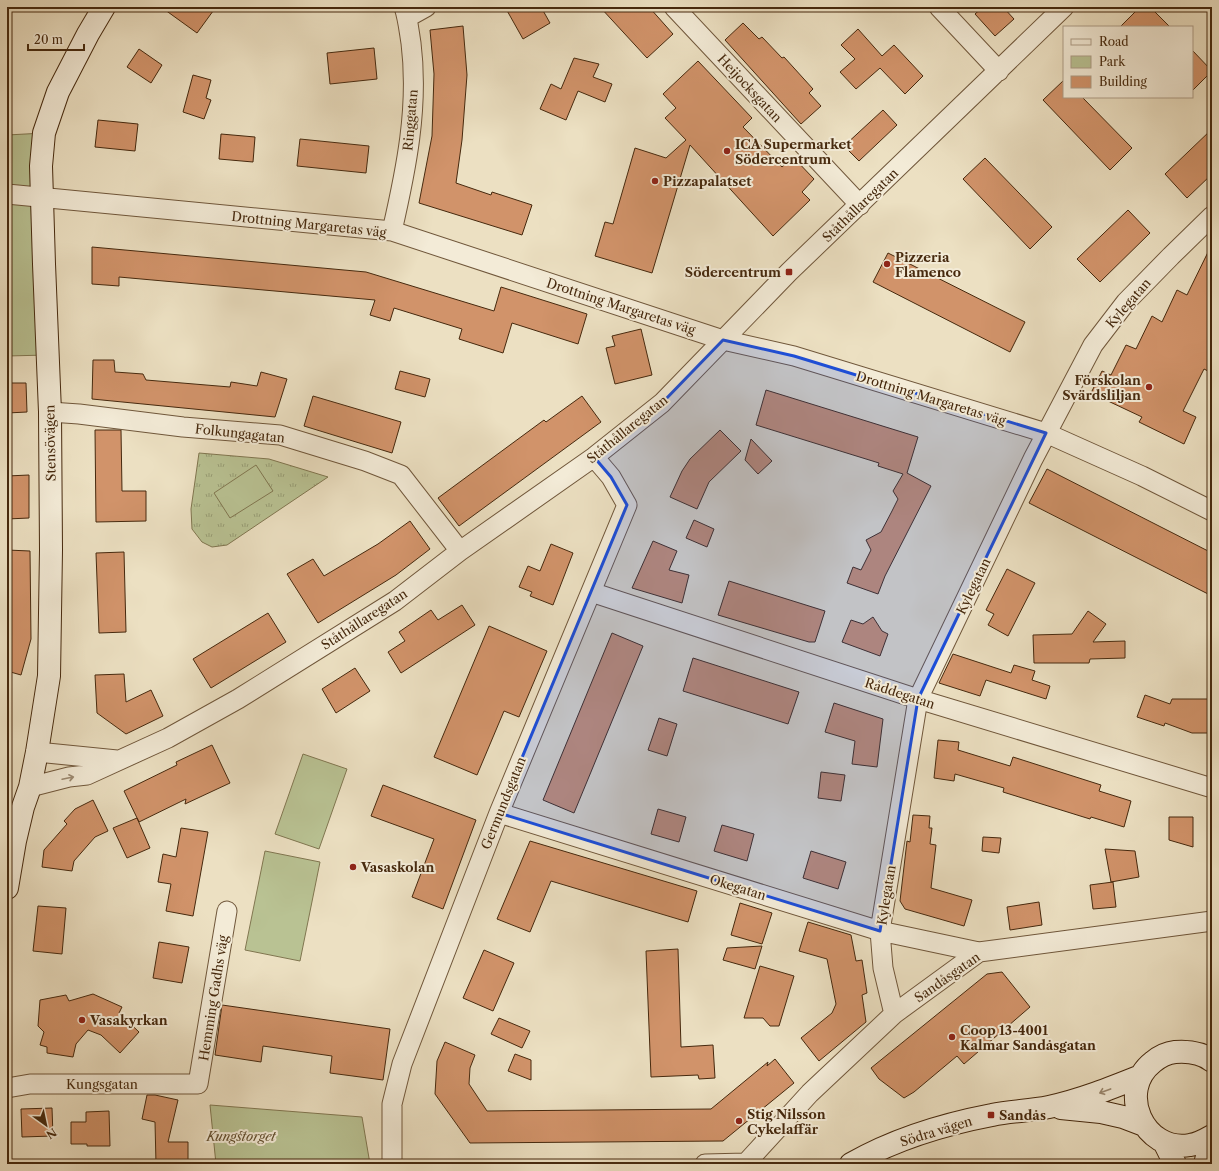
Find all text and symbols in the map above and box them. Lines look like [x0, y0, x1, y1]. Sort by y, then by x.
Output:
scale bar [28, 26, 84, 52]
legend [1063, 26, 1193, 98]
text: 20 m [34, 32, 63, 47]
text: Road [1099, 34, 1129, 49]
street label: Heijocksgatan [714, 51, 786, 125]
text: Park [1099, 54, 1126, 69]
text: Building [1099, 74, 1147, 89]
street label: Ringgatan [399, 89, 421, 151]
place label: ICA Supermarket Södercentrum [735, 136, 852, 167]
marker: ICA Supermarket Södercentrum [722, 146, 732, 156]
street label: Ståthållaregatan [819, 165, 901, 245]
place label: Pizzapalatset [663, 173, 752, 189]
marker: Pizzapalatset [650, 176, 660, 186]
street label: Drottning Margaretas väg [231, 208, 387, 240]
place label: Pizzeria Flamenco [895, 249, 961, 280]
marker: Pizzeria Flamenco [882, 259, 892, 269]
place label: Södercentrum [685, 264, 781, 280]
marker: Södercentrum [784, 267, 794, 277]
street label: Drottning Margaretas väg [545, 274, 698, 338]
street label: Kylegatan [1102, 275, 1154, 331]
street label: Drottning Margaretas väg [854, 368, 1008, 428]
place label: Förskolan Svärdsliljan [1062, 372, 1141, 403]
marker: Förskolan Svärdsliljan [1144, 382, 1154, 392]
street label: Ståthållaregatan [583, 392, 671, 466]
street label: Stensövägen [41, 404, 59, 482]
street label: Folkungagatan [194, 420, 286, 446]
street label: Kylegatan [953, 555, 993, 617]
street label: Ståthållaregatan [318, 585, 410, 653]
street label: Råddegatan [863, 674, 937, 712]
street label: Germundsgatan [477, 754, 529, 852]
one-way arrow [61, 773, 74, 781]
place label: Vasaskolan [360, 859, 435, 875]
marker: Vasaskolan [348, 862, 358, 872]
street label: Kylegatan [873, 864, 899, 926]
street label: Okegatan [708, 871, 768, 903]
street label: Hemming Gadhs väg [195, 934, 231, 1062]
street label: Sandåsgatan [911, 949, 983, 1005]
place label: Vasakyrkan [89, 1012, 168, 1028]
marker: Vasakyrkan [77, 1015, 87, 1025]
place label: Coop 13-4001 Kalmar Sandåsgatan [960, 1022, 1096, 1053]
marker: Coop 13-4001 Kalmar Sandåsgatan [947, 1032, 957, 1042]
street label: Kungsgatan [66, 1076, 138, 1092]
one-way arrow [1100, 1087, 1112, 1095]
north arrow [26, 1105, 66, 1145]
place label: Stig Nilsson Cykelaffär [747, 1106, 826, 1137]
place label: Sandås [999, 1107, 1046, 1123]
marker: Sandås [986, 1110, 996, 1120]
street label: Södra vägen [898, 1112, 974, 1150]
marker: Stig Nilsson Cykelaffär [734, 1116, 744, 1126]
text: N [43, 1125, 59, 1142]
park label: Kungstorget [205, 1128, 277, 1144]

